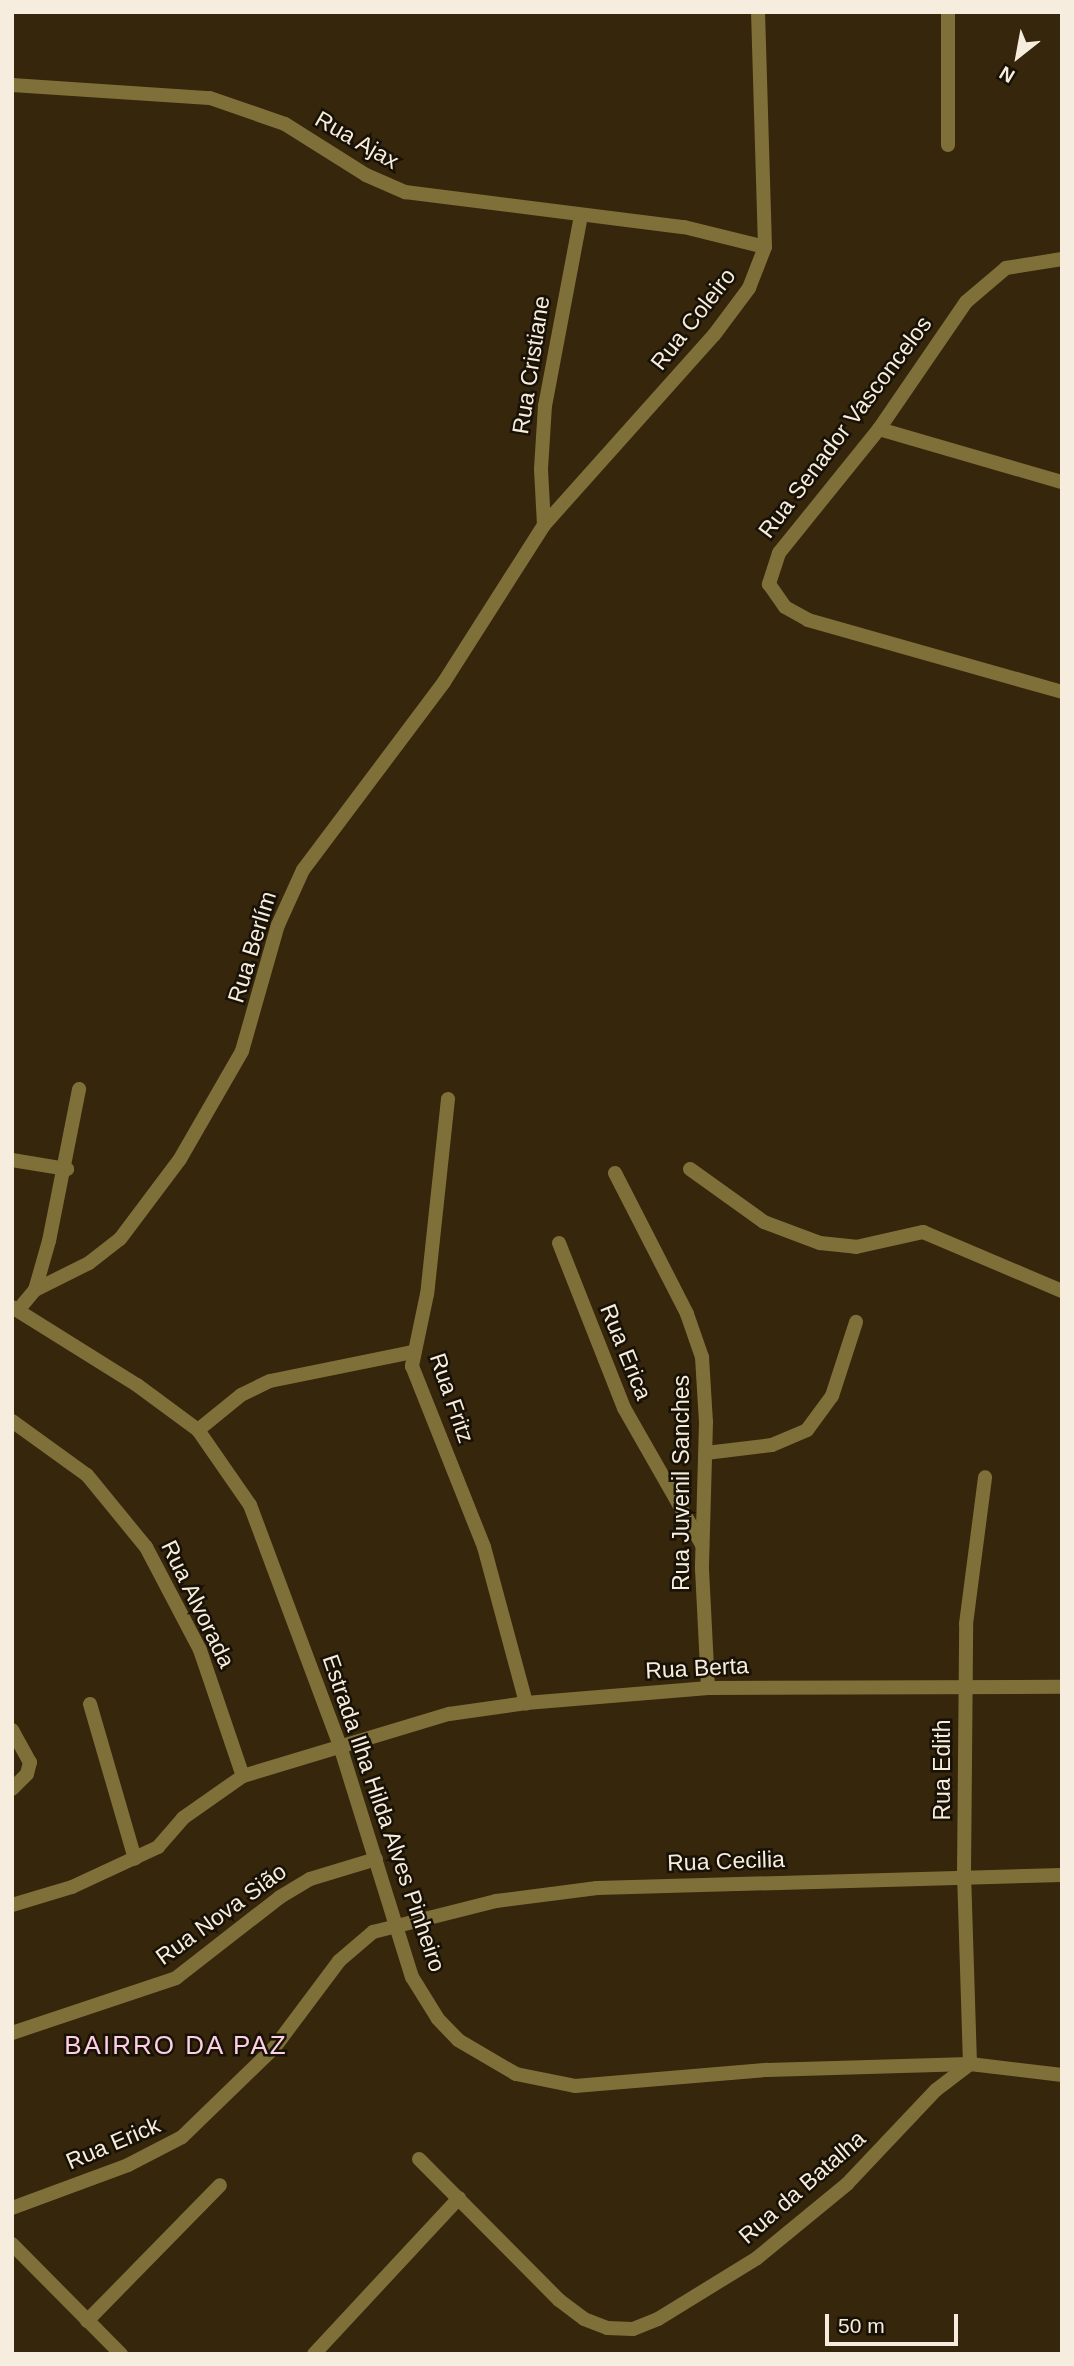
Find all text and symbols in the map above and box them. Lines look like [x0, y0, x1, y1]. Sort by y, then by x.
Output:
north arrow [983, 21, 1053, 91]
text: N [996, 62, 1018, 87]
street label: Rua Ajax [310, 105, 404, 175]
street label: Rua Coleiro [645, 263, 741, 375]
street label: Rua Cristiane [506, 294, 556, 436]
street label: Rua Senador Vasconcelos [753, 311, 937, 543]
street label: Rua Berlím [222, 888, 282, 1006]
street label: Rua Erica [594, 1300, 658, 1404]
street label: Rua Fritz [424, 1349, 480, 1447]
street label: Rua Juvenil Sanches [667, 1375, 695, 1591]
street label: Rua Alvorada [155, 1535, 241, 1673]
street label: Estrada Ilha Hilda Alves Pinheiro [316, 1650, 452, 1976]
street label: Rua Berta [645, 1652, 749, 1684]
street label: Rua Edith [928, 1719, 956, 1821]
street label: Rua Cecilia [667, 1845, 785, 1877]
street label: Rua Nova Sião [150, 1857, 292, 1971]
district label: BAIRRO DA PAZ [65, 2030, 287, 2062]
street label: Rua Erick [62, 2111, 164, 2175]
street label: Rua da Batalha [733, 2125, 871, 2249]
scale bar [829, 2300, 962, 2344]
text: 50 m [838, 2314, 885, 2337]

